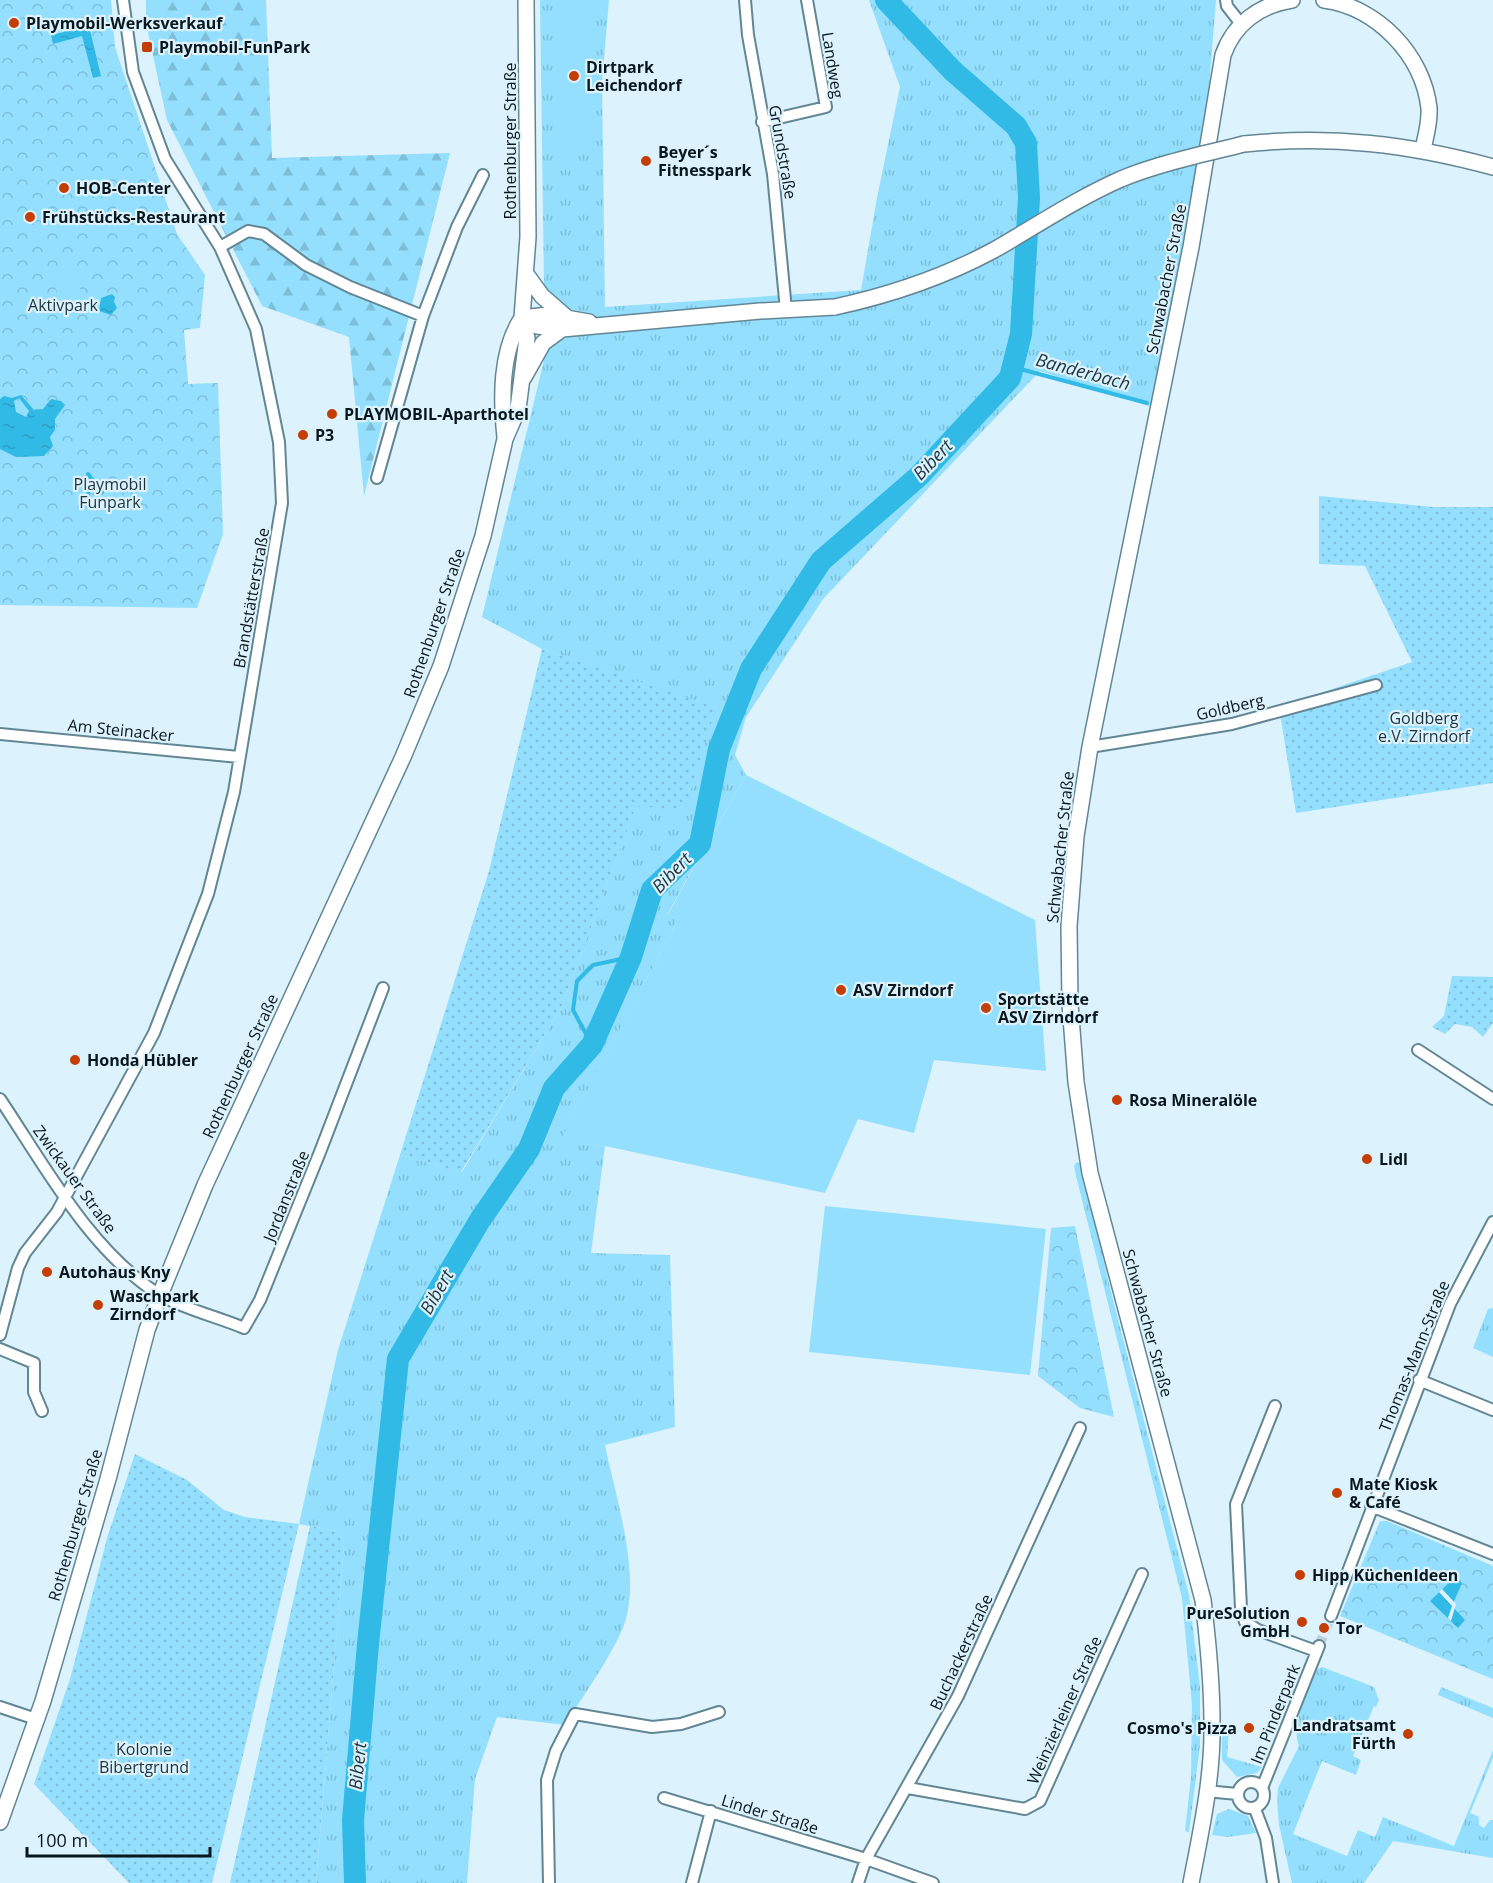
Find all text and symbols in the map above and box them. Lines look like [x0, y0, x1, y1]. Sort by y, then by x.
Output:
place label: Playmobil-Werksverkauf [26, 12, 223, 34]
marker: Playmobil-Werksverkauf [7, 16, 21, 30]
street label: Landweg [817, 30, 849, 100]
place label: Playmobil-FunPark [159, 36, 310, 58]
marker: Playmobil-FunPark [140, 40, 154, 54]
place label: Dirtpark Leichendorf [586, 56, 682, 96]
street label: Rothenburger Straße [499, 62, 521, 220]
marker: Dirtpark Leichendorf [567, 69, 581, 83]
street label: Grundstraße [764, 103, 802, 201]
place label: Beyer´s Fitnesspark [658, 141, 752, 181]
marker: Beyer´s Fitnesspark [639, 154, 653, 168]
place label: HOB-Center [76, 177, 171, 199]
marker: HOB-Center [57, 181, 71, 195]
street label: Schwabacher Straße [1141, 202, 1191, 356]
place label: Frühstücks-Restaurant [42, 206, 225, 228]
marker: Frühstücks-Restaurant [23, 210, 37, 224]
park label: Aktivpark [28, 294, 99, 316]
water label: Banderbach [1033, 347, 1133, 395]
place label: PLAYMOBIL-Aparthotel [344, 403, 529, 425]
marker: PLAYMOBIL-Aparthotel [325, 407, 339, 421]
place label: P3 [315, 424, 334, 446]
marker: P3 [296, 428, 310, 442]
water label: Bibert [907, 433, 958, 485]
park label: Playmobil Funpark [74, 473, 146, 513]
street label: Brandstätterstraße [228, 526, 274, 670]
street label: Rothenburger Straße [398, 545, 470, 701]
street label: Goldberg [1194, 688, 1266, 725]
park label: Goldberg e.V. Zirndorf [1378, 707, 1472, 747]
street label: Am Steinacker [67, 713, 176, 747]
street label: Schwabacher Straße [1041, 770, 1079, 924]
water label: Bibert [646, 846, 697, 898]
place label: ASV Zirndorf [853, 979, 954, 1001]
marker: ASV Zirndorf [834, 983, 848, 997]
place label: Sportstätte ASV Zirndorf [998, 988, 1099, 1028]
street label: Rothenburger Straße [197, 990, 283, 1142]
marker: Sportstätte ASV Zirndorf [979, 1001, 993, 1015]
place label: Honda Hübler [87, 1049, 198, 1071]
marker: Honda Hübler [68, 1053, 82, 1067]
place label: Rosa Mineralöle [1129, 1089, 1257, 1111]
marker: Rosa Mineralöle [1110, 1093, 1124, 1107]
street label: Zwickauer Straße [28, 1120, 122, 1238]
street label: Jordanstraße [257, 1147, 314, 1247]
place label: Lidl [1379, 1148, 1408, 1170]
marker: Lidl [1360, 1152, 1374, 1166]
street label: Schwabacher Straße [1118, 1247, 1178, 1399]
place label: Autohaus Kny [59, 1261, 171, 1283]
water label: Bibert [414, 1264, 459, 1318]
marker: Autohaus Kny [40, 1265, 54, 1279]
street label: Thomas-Mann-Straße [1374, 1277, 1454, 1435]
place label: Waschpark Zirndorf [110, 1285, 199, 1325]
marker: Waschpark Zirndorf [91, 1298, 105, 1312]
street label: Rothenburger Straße [43, 1446, 107, 1604]
place label: Mate Kiosk & Café [1349, 1473, 1438, 1513]
marker: Mate Kiosk & Café [1330, 1486, 1344, 1500]
place label: Hipp KüchenIdeen [1312, 1564, 1458, 1586]
marker: Hipp KüchenIdeen [1293, 1568, 1307, 1582]
street label: Buchackerstraße [924, 1590, 998, 1714]
place label: PureSolution GmbH [1186, 1602, 1290, 1642]
marker: PureSolution GmbH [1295, 1615, 1309, 1629]
place label: Tor [1336, 1617, 1362, 1639]
marker: Tor [1317, 1621, 1331, 1635]
street label: Weinzierleiner Straße [1021, 1632, 1107, 1788]
street label: Im Pinderpark [1245, 1660, 1305, 1767]
place label: Landratsamt Fürth [1293, 1714, 1396, 1754]
place label: Cosmo's Pizza [1127, 1717, 1237, 1739]
marker: Cosmo's Pizza [1242, 1721, 1256, 1735]
marker: Landratsamt Fürth [1401, 1727, 1415, 1741]
park label: Kolonie Bibertgrund [99, 1738, 189, 1778]
water label: Bibert [343, 1740, 372, 1791]
street label: Linder Straße [719, 1789, 821, 1839]
scale bar [27, 1820, 210, 1858]
text: 100 m [36, 1828, 88, 1852]

